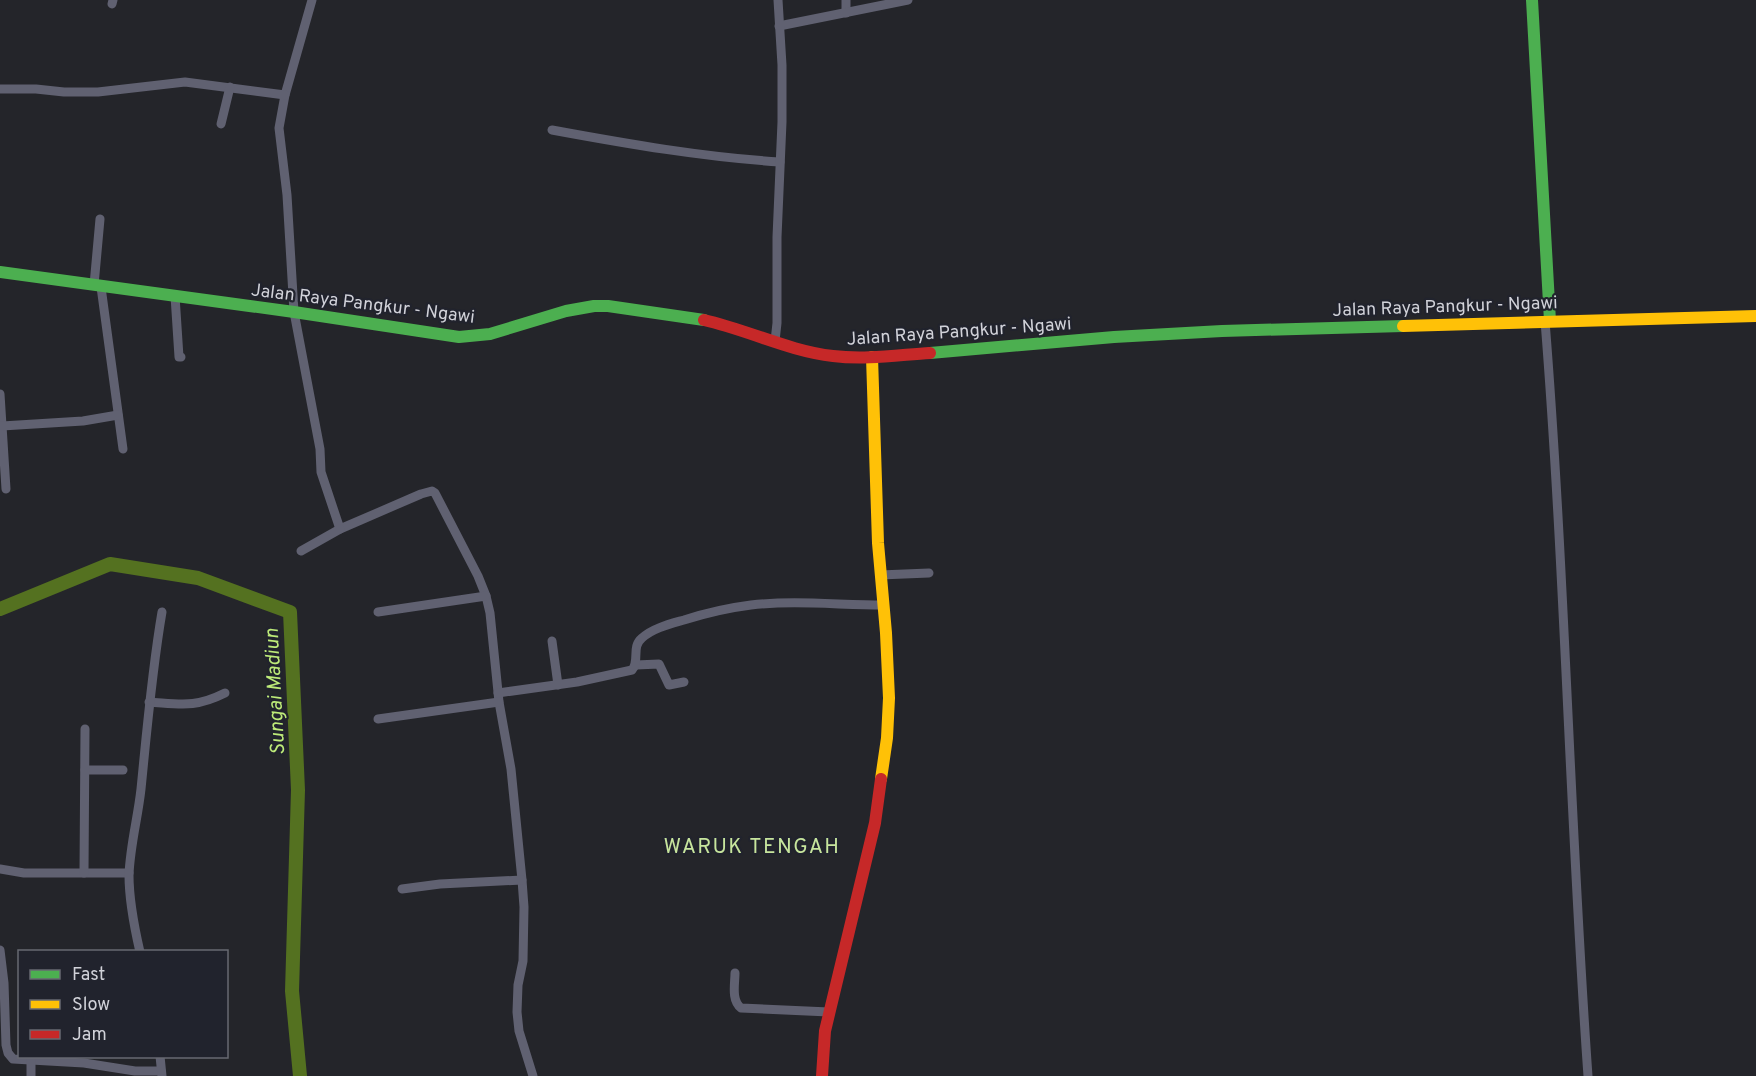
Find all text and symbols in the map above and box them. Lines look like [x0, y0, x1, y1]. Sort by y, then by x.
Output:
street label: Jalan Raya Pangkur - Ngawi [250, 279, 476, 330]
street label: Jalan Raya Pangkur - Ngawi [1332, 292, 1558, 323]
street label: Jalan Raya Pangkur - Ngawi [846, 313, 1072, 352]
water label: Sungai Madiun [260, 628, 292, 756]
district label: WARUK TENGAH [664, 834, 840, 861]
legend [18, 950, 228, 1058]
text: Fast [72, 964, 105, 987]
text: Slow [72, 994, 110, 1017]
text: Jam [72, 1024, 107, 1047]

